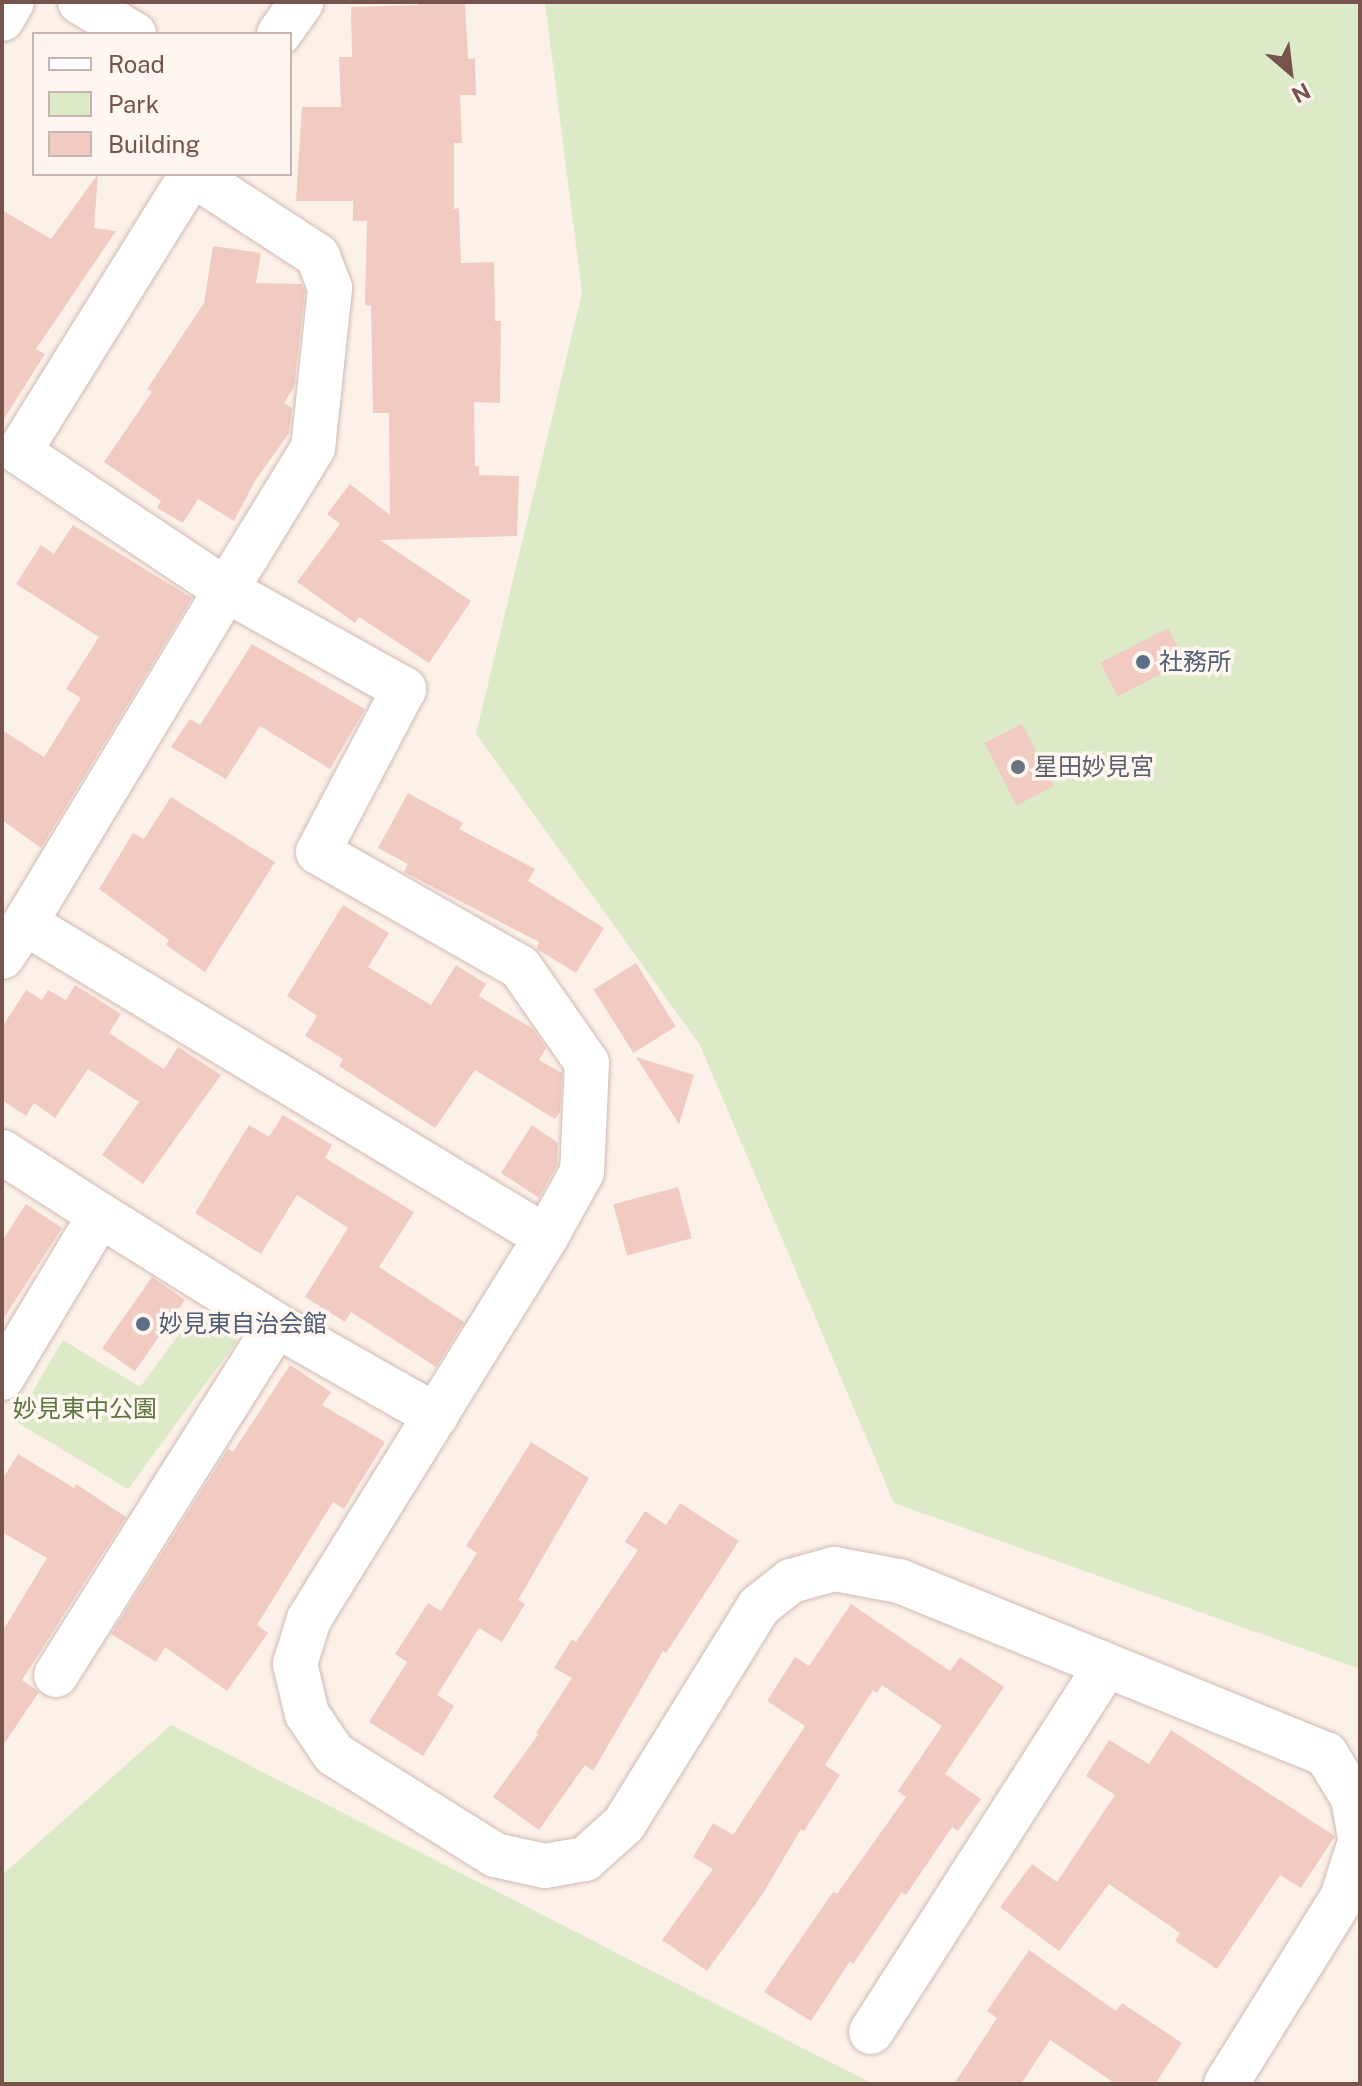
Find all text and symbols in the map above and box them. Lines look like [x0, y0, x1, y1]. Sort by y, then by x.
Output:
legend [32, 32, 292, 176]
north arrow [1250, 32, 1330, 112]
text: Road [108, 50, 165, 78]
text: N [1288, 78, 1315, 109]
text: Park [108, 90, 159, 118]
text: Building [108, 130, 200, 158]
place label: 社務所 [1159, 648, 1231, 676]
marker: 社務所 [1134, 653, 1152, 671]
place label: 星田妙見宮 [1034, 753, 1154, 781]
marker: 星田妙見宮 [1009, 758, 1027, 776]
place label: 妙見東自治会館 [159, 1310, 327, 1338]
marker: 妙見東自治会館 [134, 1315, 152, 1333]
park label: 妙見東中公園 [13, 1395, 157, 1423]

